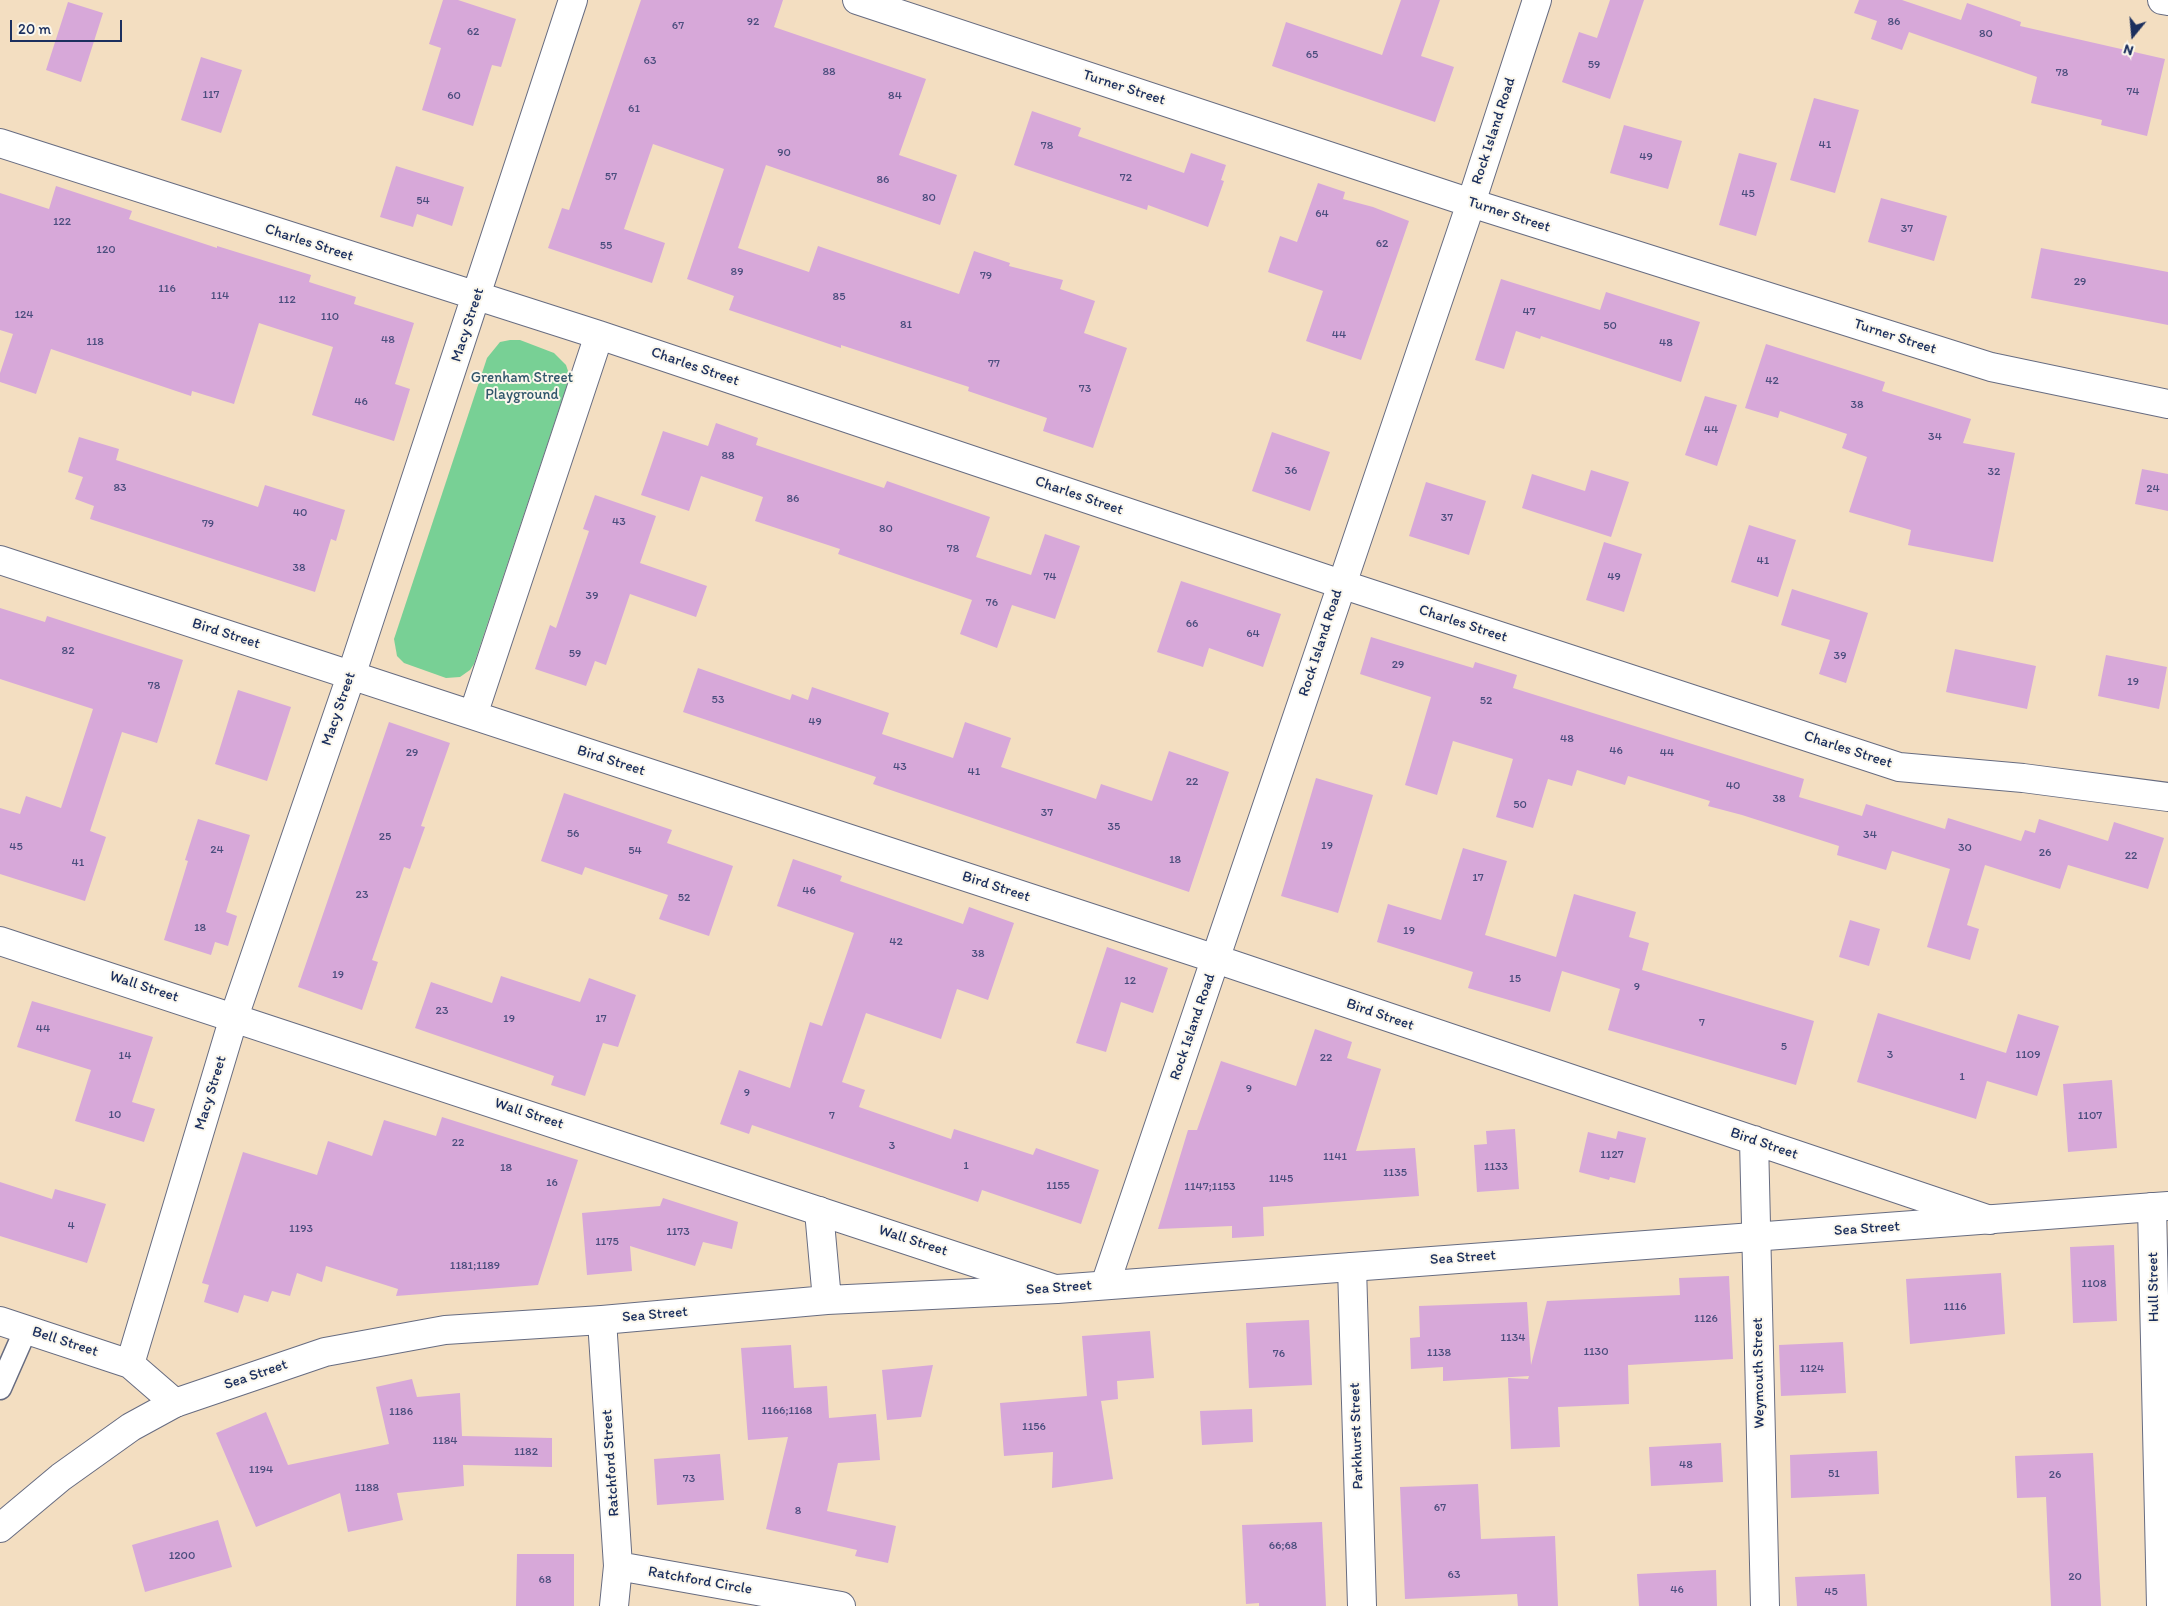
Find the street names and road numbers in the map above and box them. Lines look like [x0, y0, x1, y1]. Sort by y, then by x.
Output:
street label: Turner Street [1080, 66, 1168, 110]
street label: Rock Island Road [1468, 75, 1520, 187]
street label: Turner Street [1465, 193, 1553, 237]
street label: Charles Street [262, 220, 356, 266]
street label: Macy Street [448, 286, 488, 364]
street label: Turner Street [1851, 315, 1939, 359]
street label: Charles Street [648, 343, 742, 391]
street label: Charles Street [1032, 472, 1126, 520]
street label: Rock Island Road [1295, 587, 1347, 699]
street label: Charles Street [1416, 601, 1510, 647]
street label: Bird Street [190, 615, 262, 653]
street label: Macy Street [318, 670, 360, 748]
street label: Charles Street [1801, 727, 1895, 773]
street label: Bird Street [575, 742, 647, 780]
street label: Bird Street [960, 868, 1032, 906]
street label: Wall Street [107, 967, 181, 1007]
street label: Rock Island Road [1166, 971, 1220, 1083]
street label: Bird Street [1344, 995, 1416, 1035]
street label: Macy Street [191, 1054, 231, 1132]
street label: Wall Street [492, 1094, 566, 1134]
street label: Bird Street [1728, 1124, 1800, 1164]
street label: Sea Street [1833, 1218, 1901, 1240]
street label: Wall Street [876, 1221, 950, 1261]
street label: Sea Street [1429, 1247, 1497, 1269]
street label: Hull Street [2144, 1252, 2164, 1322]
street label: Sea Street [1025, 1277, 1093, 1299]
street label: Sea Street [621, 1303, 689, 1327]
street label: Weymouth Street [1749, 1317, 1769, 1429]
street label: Bell Street [30, 1323, 100, 1361]
street label: Sea Street [222, 1356, 290, 1394]
street label: Parkhurst Street [1346, 1382, 1368, 1490]
street label: Ratchford Street [598, 1409, 624, 1517]
street label: Ratchford Circle [647, 1563, 753, 1599]

